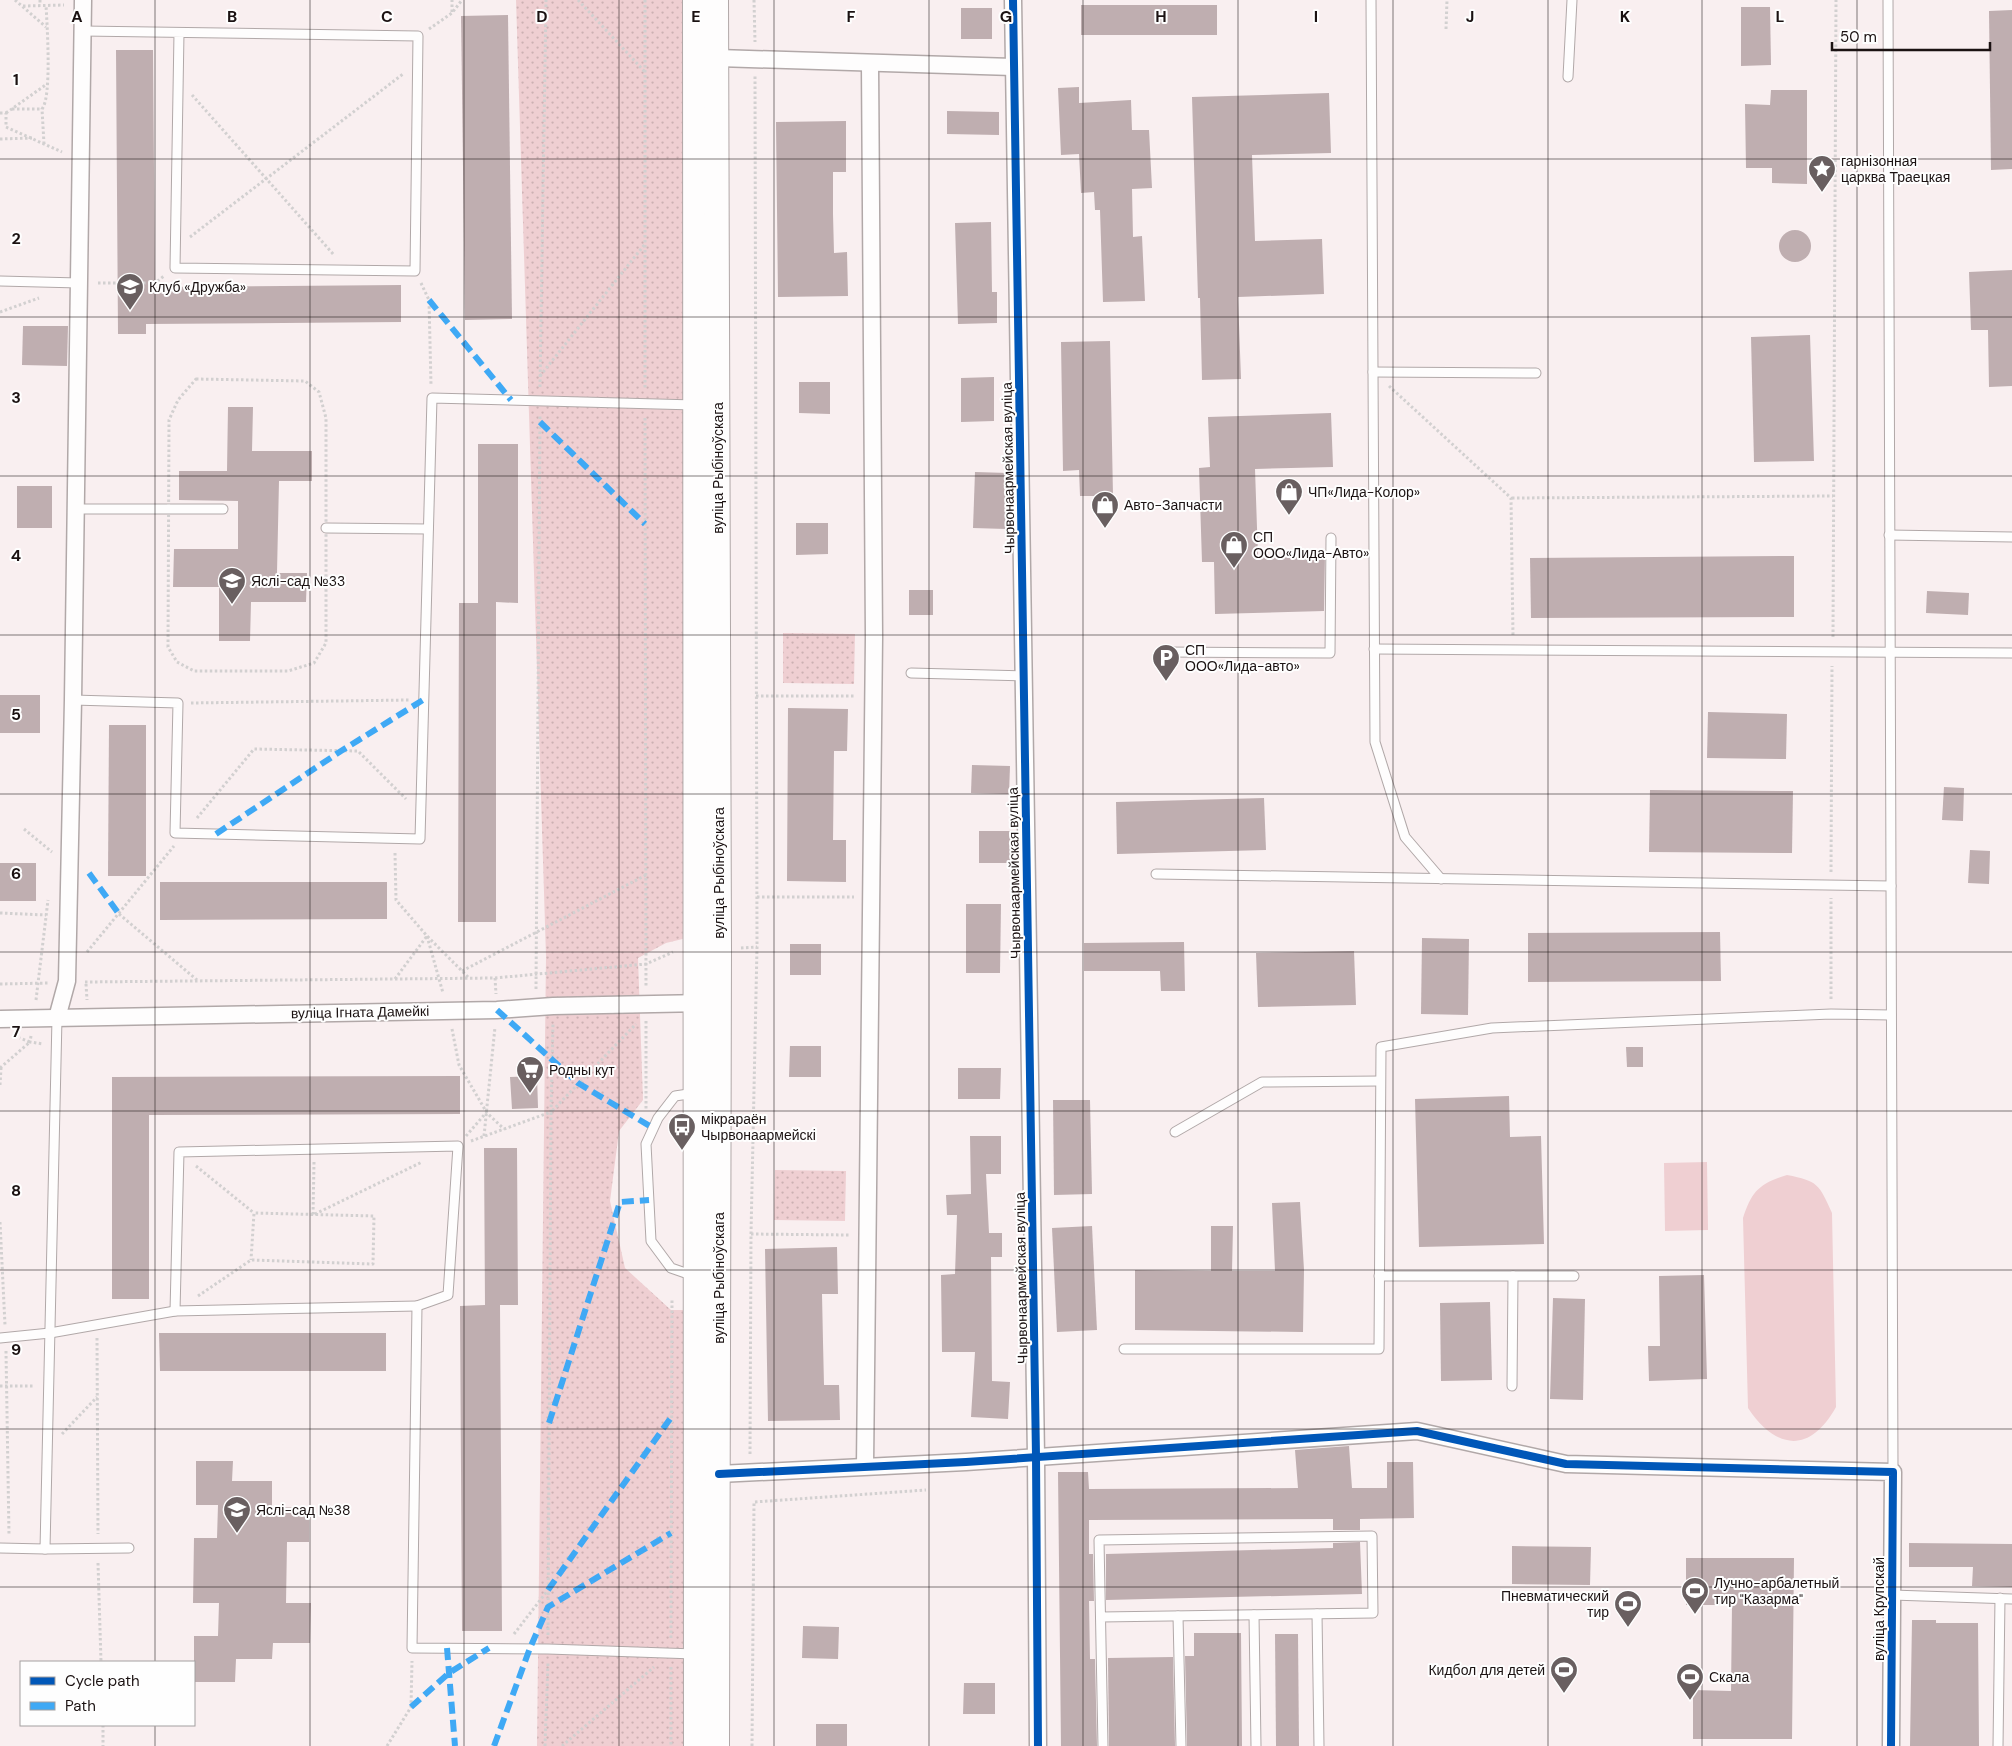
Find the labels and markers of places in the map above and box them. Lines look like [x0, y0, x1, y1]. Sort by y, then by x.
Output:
place label: гарнізонная царква Траецкая [1841, 152, 1950, 186]
place icon: гарнізонная царква Траецкая [1807, 154, 1837, 193]
school or university icon: Клуб «Дружба» [115, 272, 145, 311]
place label: Клуб «Дружба» [149, 278, 246, 296]
shop icon: ЧП«Лида-Колор» [1274, 477, 1304, 516]
place label: ЧП«Лида-Колор» [1308, 483, 1420, 501]
shop icon: Авто-Запчасти [1090, 490, 1120, 529]
place label: Авто-Запчасти [1124, 496, 1222, 514]
place label: СП ООО«Лида-Авто» [1253, 528, 1369, 562]
shop icon: СП ООО«Лида-Авто» [1219, 530, 1249, 569]
school or university icon: Яслі-сад №33 [217, 566, 247, 605]
place label: Яслі-сад №33 [251, 572, 345, 590]
place label: СП ООО«Лида-авто» [1185, 641, 1300, 675]
parking icon: СП ООО«Лида-авто» [1151, 643, 1181, 682]
supermarket icon: Родны кут [515, 1055, 545, 1094]
place label: Родны кут [549, 1061, 615, 1079]
place label: мікрараён Чырвонаармейскі [701, 1110, 816, 1144]
bus stop icon: мікрараён Чырвонаармейскі [667, 1112, 697, 1151]
school or university icon: Яслі-сад №38 [222, 1495, 252, 1534]
place label: Яслі-сад №38 [256, 1501, 350, 1519]
place label: Лучно-арбалетный тир "Казарма" [1714, 1574, 1839, 1608]
sports icon: Лучно-арбалетный тир "Казарма" [1680, 1576, 1710, 1615]
place label: Пневматический тир [1501, 1587, 1609, 1621]
sports icon: Пневматический тир [1613, 1589, 1643, 1628]
sports icon: Кидбол для детей [1549, 1655, 1579, 1694]
place label: Кидбол для детей [1428, 1661, 1545, 1679]
sports icon: Скала [1675, 1662, 1705, 1701]
place label: Скала [1709, 1668, 1749, 1686]

